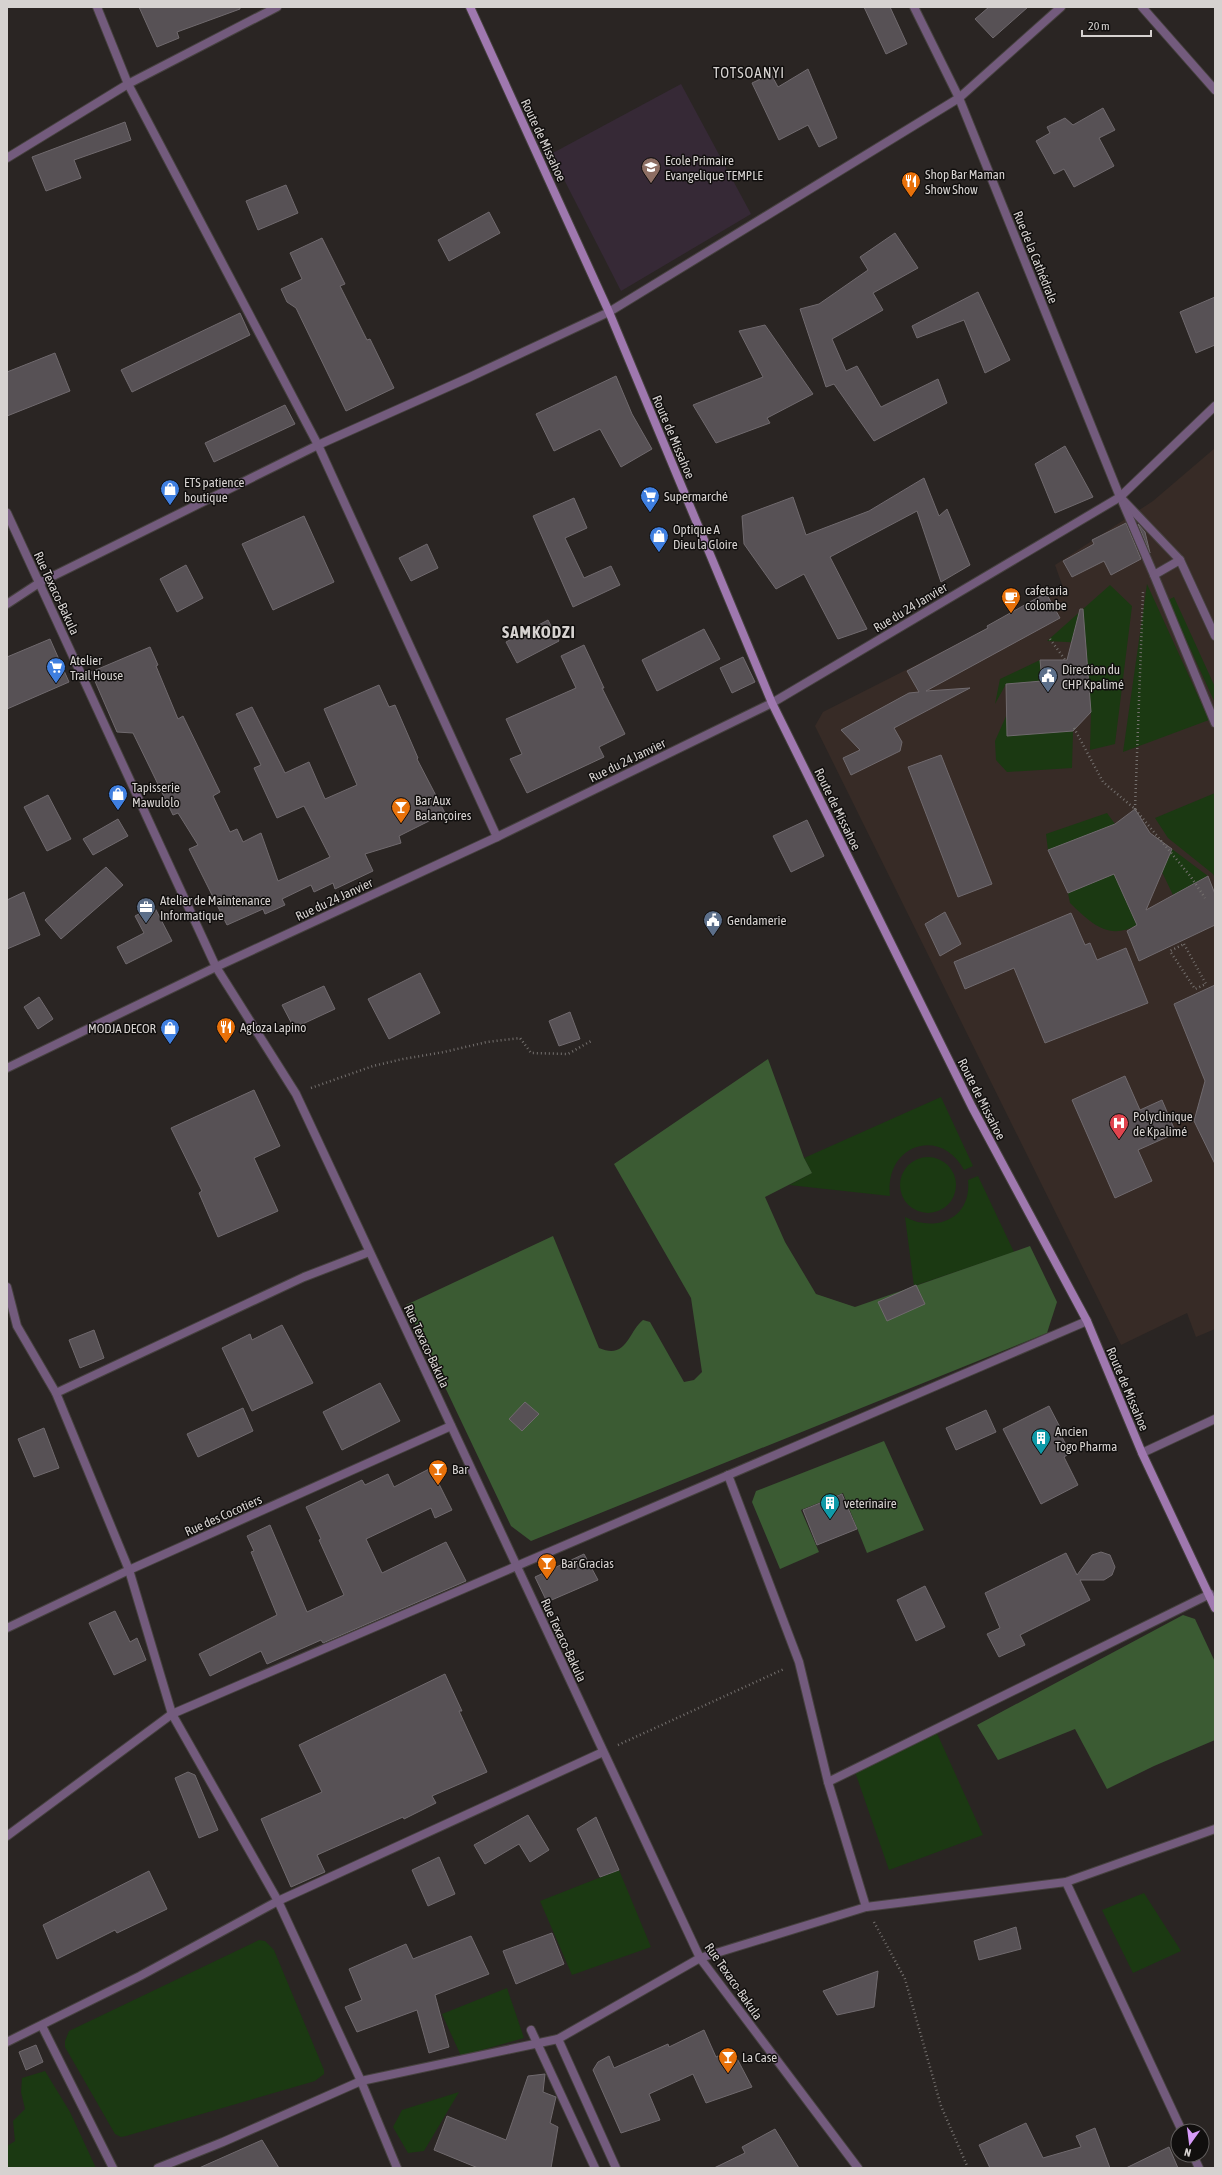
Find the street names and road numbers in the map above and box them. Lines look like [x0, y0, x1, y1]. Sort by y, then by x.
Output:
street label: Route de Missahoe [518, 97, 569, 184]
street label: Rue de la Cathédrale [1010, 209, 1061, 306]
street label: Route de Missahoe [649, 393, 698, 481]
street label: Rue Texaco-Bakula [31, 549, 82, 637]
street label: Rue du 24 Janvier [871, 579, 950, 635]
street label: Rue du 24 Janvier [587, 735, 668, 785]
street label: Route de Missahoe [811, 766, 864, 853]
street label: Rue du 24 Janvier [293, 875, 375, 924]
street label: Route de Missahoe [955, 1056, 1009, 1142]
street label: Rue Texaco-Bakula [401, 1302, 452, 1390]
street label: Route de Missahoe [1103, 1345, 1152, 1433]
street label: Rue des Cocotiers [182, 1492, 264, 1539]
street label: Rue Texaco-Bakula [538, 1596, 589, 1684]
street label: Rue Texaco-Bakula [702, 1940, 766, 2023]

